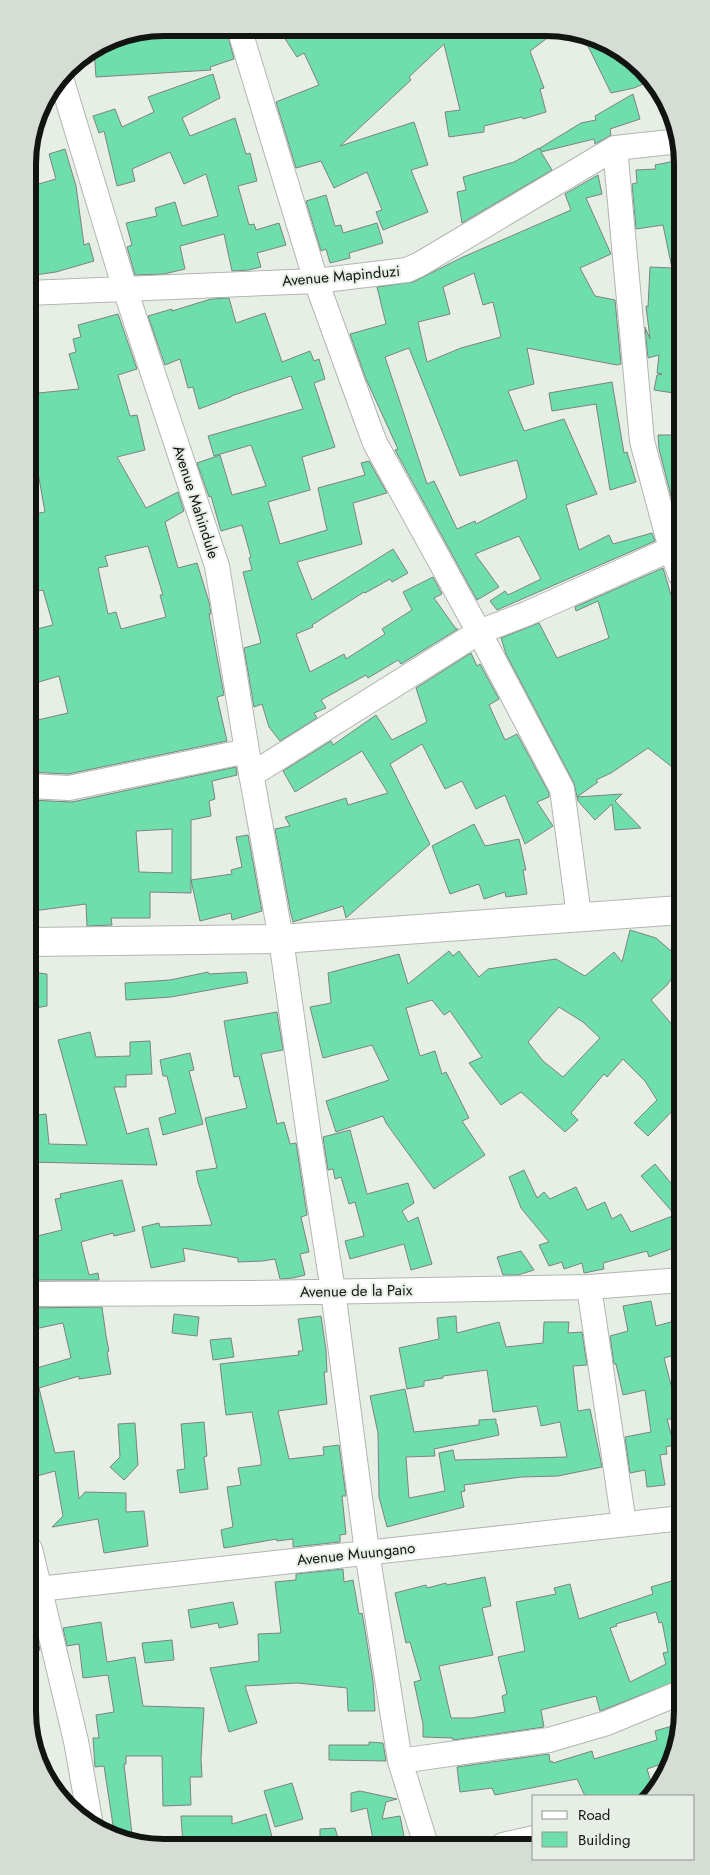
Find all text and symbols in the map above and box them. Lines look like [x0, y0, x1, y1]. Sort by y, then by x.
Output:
street label: Avenue Mapinduzi [281, 260, 401, 292]
street label: Avenue Mahindule [167, 443, 225, 562]
street label: Avenue de la Paix [300, 1279, 413, 1303]
street label: Avenue Muungano [296, 1537, 416, 1571]
legend [532, 1795, 695, 1860]
text: Road [578, 1804, 610, 1826]
text: Building [578, 1829, 630, 1851]

